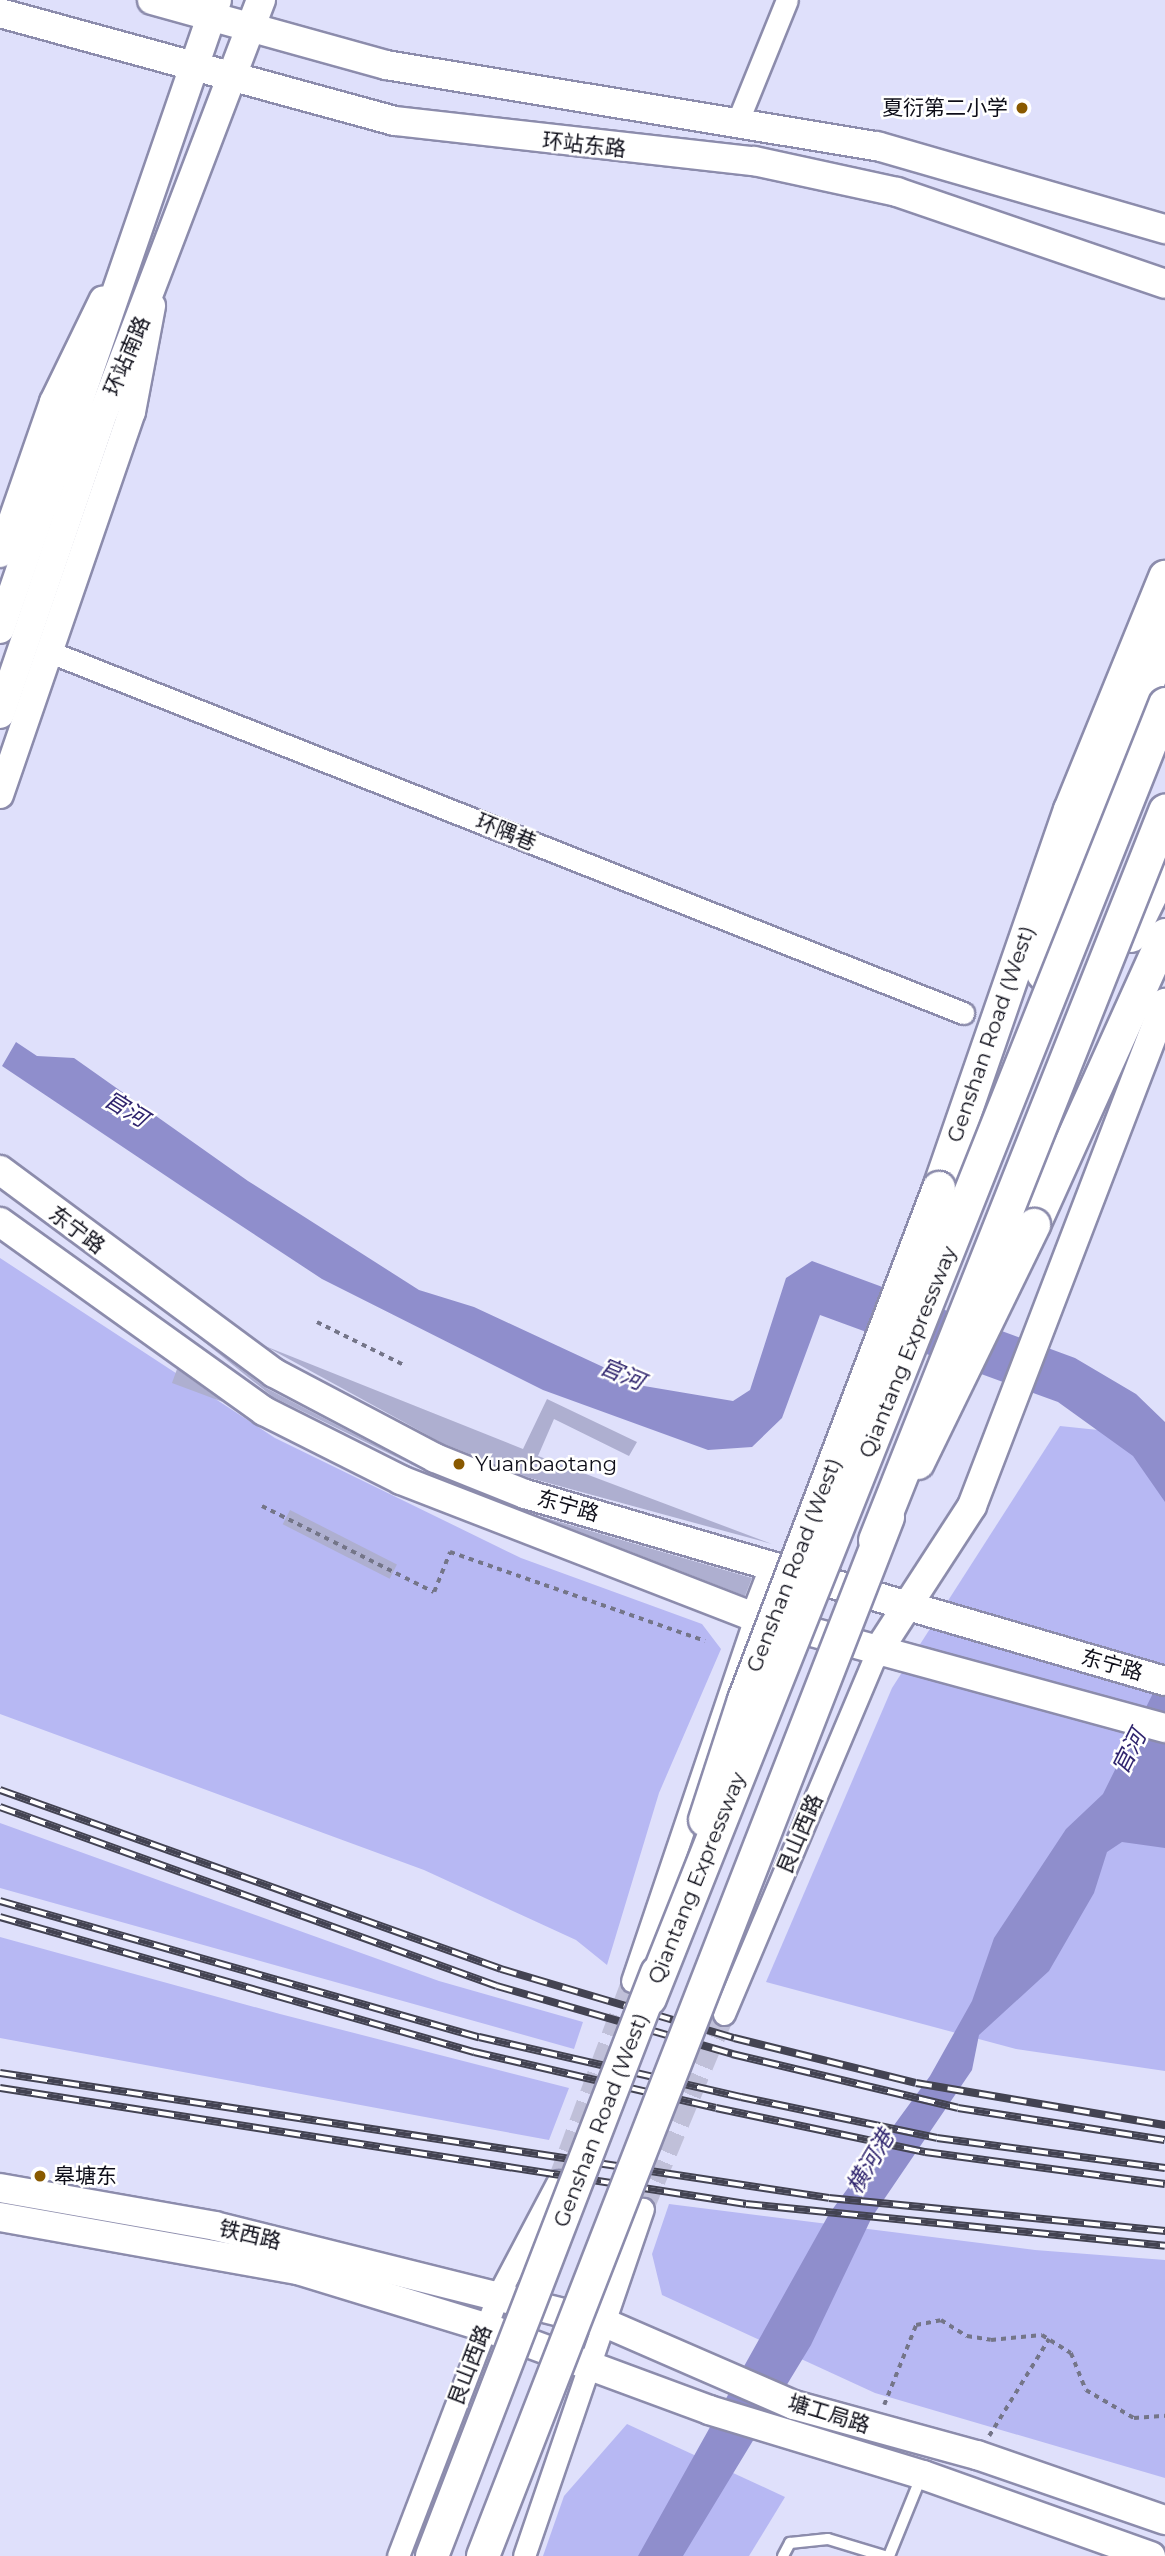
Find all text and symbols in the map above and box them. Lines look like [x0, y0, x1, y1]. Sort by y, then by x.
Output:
place label: 夏衍第二小学 [882, 95, 1008, 121]
marker: 夏衍第二小学 [1014, 100, 1030, 116]
street label: 环站东路 [541, 128, 627, 162]
street label: 环站南路 [99, 312, 155, 400]
street label: 环隅巷 [472, 809, 540, 855]
street label: Genshan Road (West) [942, 922, 1040, 1146]
water label: 官河 [99, 1085, 153, 1133]
street label: 东宁路 [44, 1201, 110, 1259]
street label: Qiantang Expressway [854, 1242, 962, 1462]
water label: 官河 [595, 1352, 649, 1396]
place label: Yuanbaotang [475, 1451, 617, 1477]
marker: Yuanbaotang [449, 1454, 469, 1474]
street label: Genshan Road (West) [741, 1454, 847, 1676]
street label: 东宁路 [534, 1485, 602, 1527]
street label: 东宁路 [1078, 1644, 1146, 1686]
water label: 官河 [1106, 1725, 1152, 1779]
street label: Qiantang Expressway [643, 1768, 751, 1988]
street label: 艮山西路 [772, 1790, 828, 1878]
street label: Genshan Road (West) [548, 2009, 654, 2231]
water label: 横河港 [840, 2125, 900, 2199]
place label: 皋塘东 [54, 2163, 117, 2189]
marker: 皋塘东 [32, 2168, 48, 2184]
street label: 铁西路 [216, 2216, 284, 2254]
street label: 艮山西路 [443, 2321, 497, 2409]
street label: 塘工局路 [785, 2390, 873, 2438]

